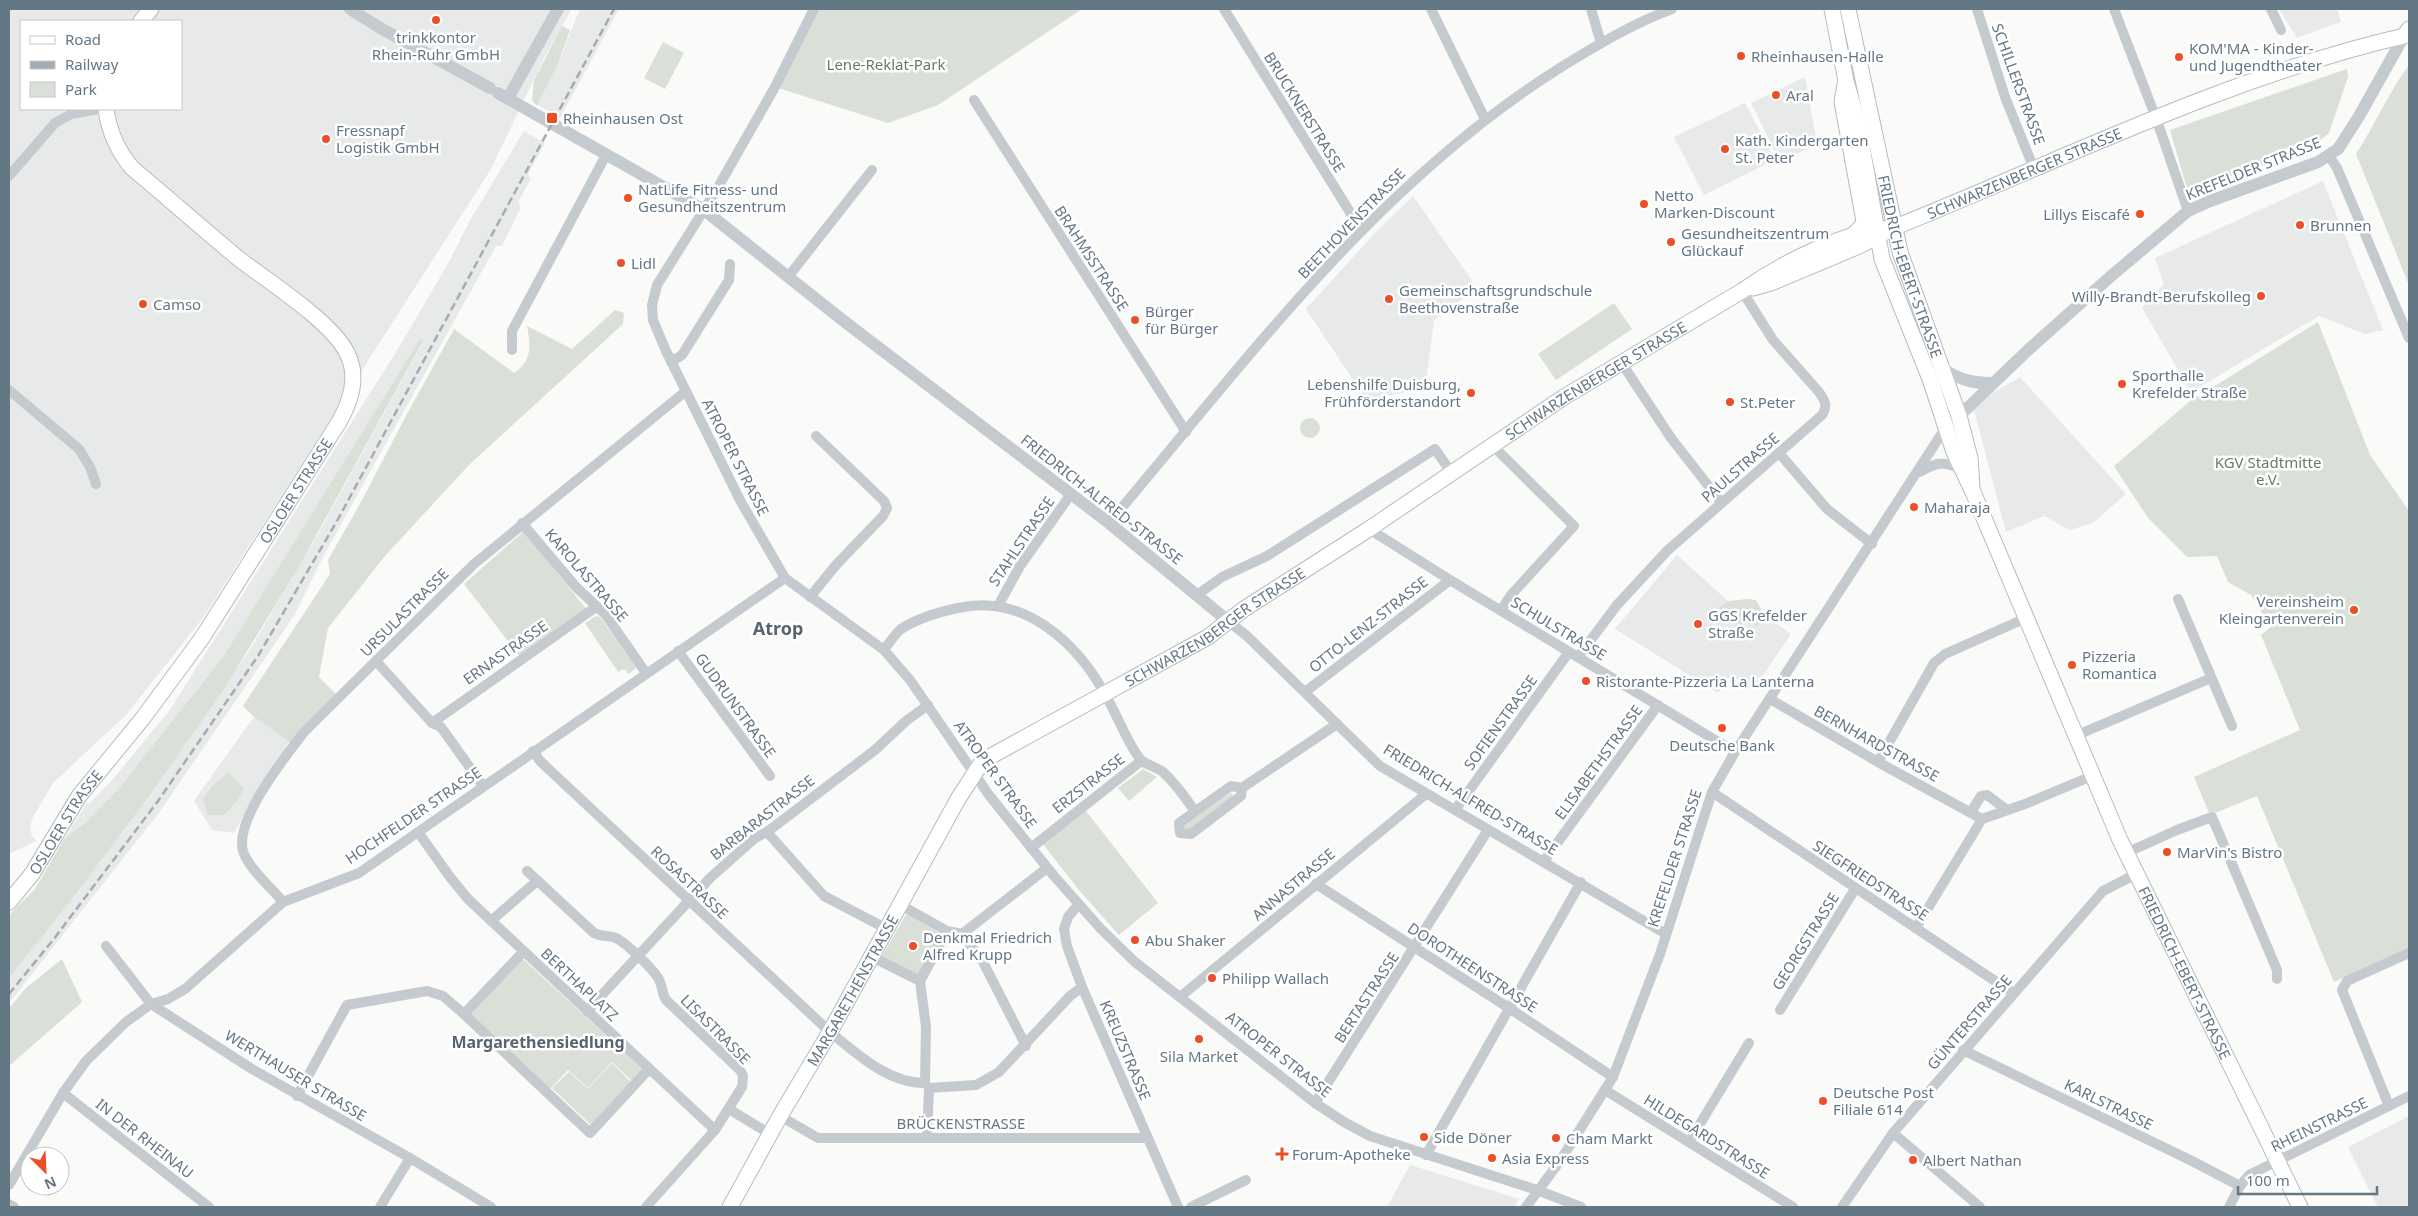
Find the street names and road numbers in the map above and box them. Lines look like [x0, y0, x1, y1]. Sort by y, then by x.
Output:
street label: SCHILLERSTRASSE [1988, 21, 2050, 147]
street label: BRUCKNERSTRASSE [1260, 48, 1350, 176]
street label: SCHWARZENBERGER STRASSE [1924, 123, 2125, 223]
street label: KREFELDER STRASSE [2183, 132, 2323, 204]
street label: BEETHOVENSTRASSE [1293, 163, 1409, 283]
street label: FRIEDRICH-EBERT-STRASSE [1874, 173, 1947, 360]
street label: BRAHMSSTRASSE [1050, 201, 1134, 315]
street label: SCHWARZENBERGER STRASSE [1501, 316, 1690, 444]
street label: ATROPER STRASSE [698, 395, 774, 519]
street label: PAULSTRASSE [1697, 428, 1783, 506]
street label: FRIEDRICH-ALFRED-STRASSE [1017, 429, 1187, 569]
street label: OSLOER STRASSE [255, 434, 336, 547]
street label: STAHLSTRASSE [984, 492, 1058, 590]
street label: KAROLASTRASSE [541, 524, 633, 626]
street label: URSULASTRASSE [355, 563, 453, 661]
street label: SCHWARZENBERGER STRASSE [1121, 563, 1309, 691]
street label: OTTO-LENZ-STRASSE [1304, 571, 1432, 677]
street label: SCHULSTRASSE [1508, 592, 1610, 664]
street label: ERNASTRASSE [459, 615, 551, 689]
street label: GUDRUNSTRASSE [691, 649, 781, 761]
street label: SOFIENSTRASSE [1459, 670, 1541, 774]
street label: BERNHARDSTRASSE [1811, 700, 1943, 786]
street label: ELISABETHSTRASSE [1550, 701, 1646, 823]
street label: ATROPER STRASSE [950, 716, 1042, 832]
street label: FRIEDRICH-ALFRED-STRASSE [1380, 739, 1562, 859]
street label: ERZSTRASSE [1048, 748, 1128, 818]
street label: HOCHFELDER STRASSE [341, 762, 485, 868]
street label: OSLOER STRASSE [24, 765, 107, 878]
street label: BARBARASTRASSE [706, 770, 818, 864]
street label: KREFELDER STRASSE [1642, 787, 1706, 929]
street label: SIEGFRIEDSTRASSE [1809, 835, 1933, 925]
street label: ROSASTRASSE [647, 841, 733, 923]
street label: ANNASTRASSE [1247, 843, 1339, 925]
street label: FRIEDRICH-EBERT-STRASSE [2134, 883, 2236, 1062]
street label: GEORGSTRASSE [1767, 888, 1843, 994]
street label: MARGARETHENSTRASSE [802, 911, 903, 1070]
street label: DOROTHEENSTRASSE [1404, 917, 1542, 1017]
street label: BERTHAPLATZ [537, 943, 623, 1025]
street label: BERTASTRASSE [1329, 948, 1403, 1046]
street label: GÜNTERSTRASSE [1922, 970, 2016, 1074]
street label: LISASTRASSE [677, 990, 755, 1068]
street label: KREUZSTRASSE [1096, 997, 1156, 1103]
street label: ATROPER STRASSE [1222, 1006, 1336, 1102]
street label: WERTHAUSER STRASSE [222, 1025, 370, 1125]
street label: KARLSTRASSE [2061, 1074, 2157, 1134]
street label: HILDEGARDSTRASSE [1640, 1089, 1774, 1183]
street label: RHEINSTRASSE [2267, 1092, 2371, 1156]
street label: IN DER RHEINAU [92, 1094, 198, 1182]
street label: BRÜCKENSTRASSE [897, 1113, 1025, 1133]

